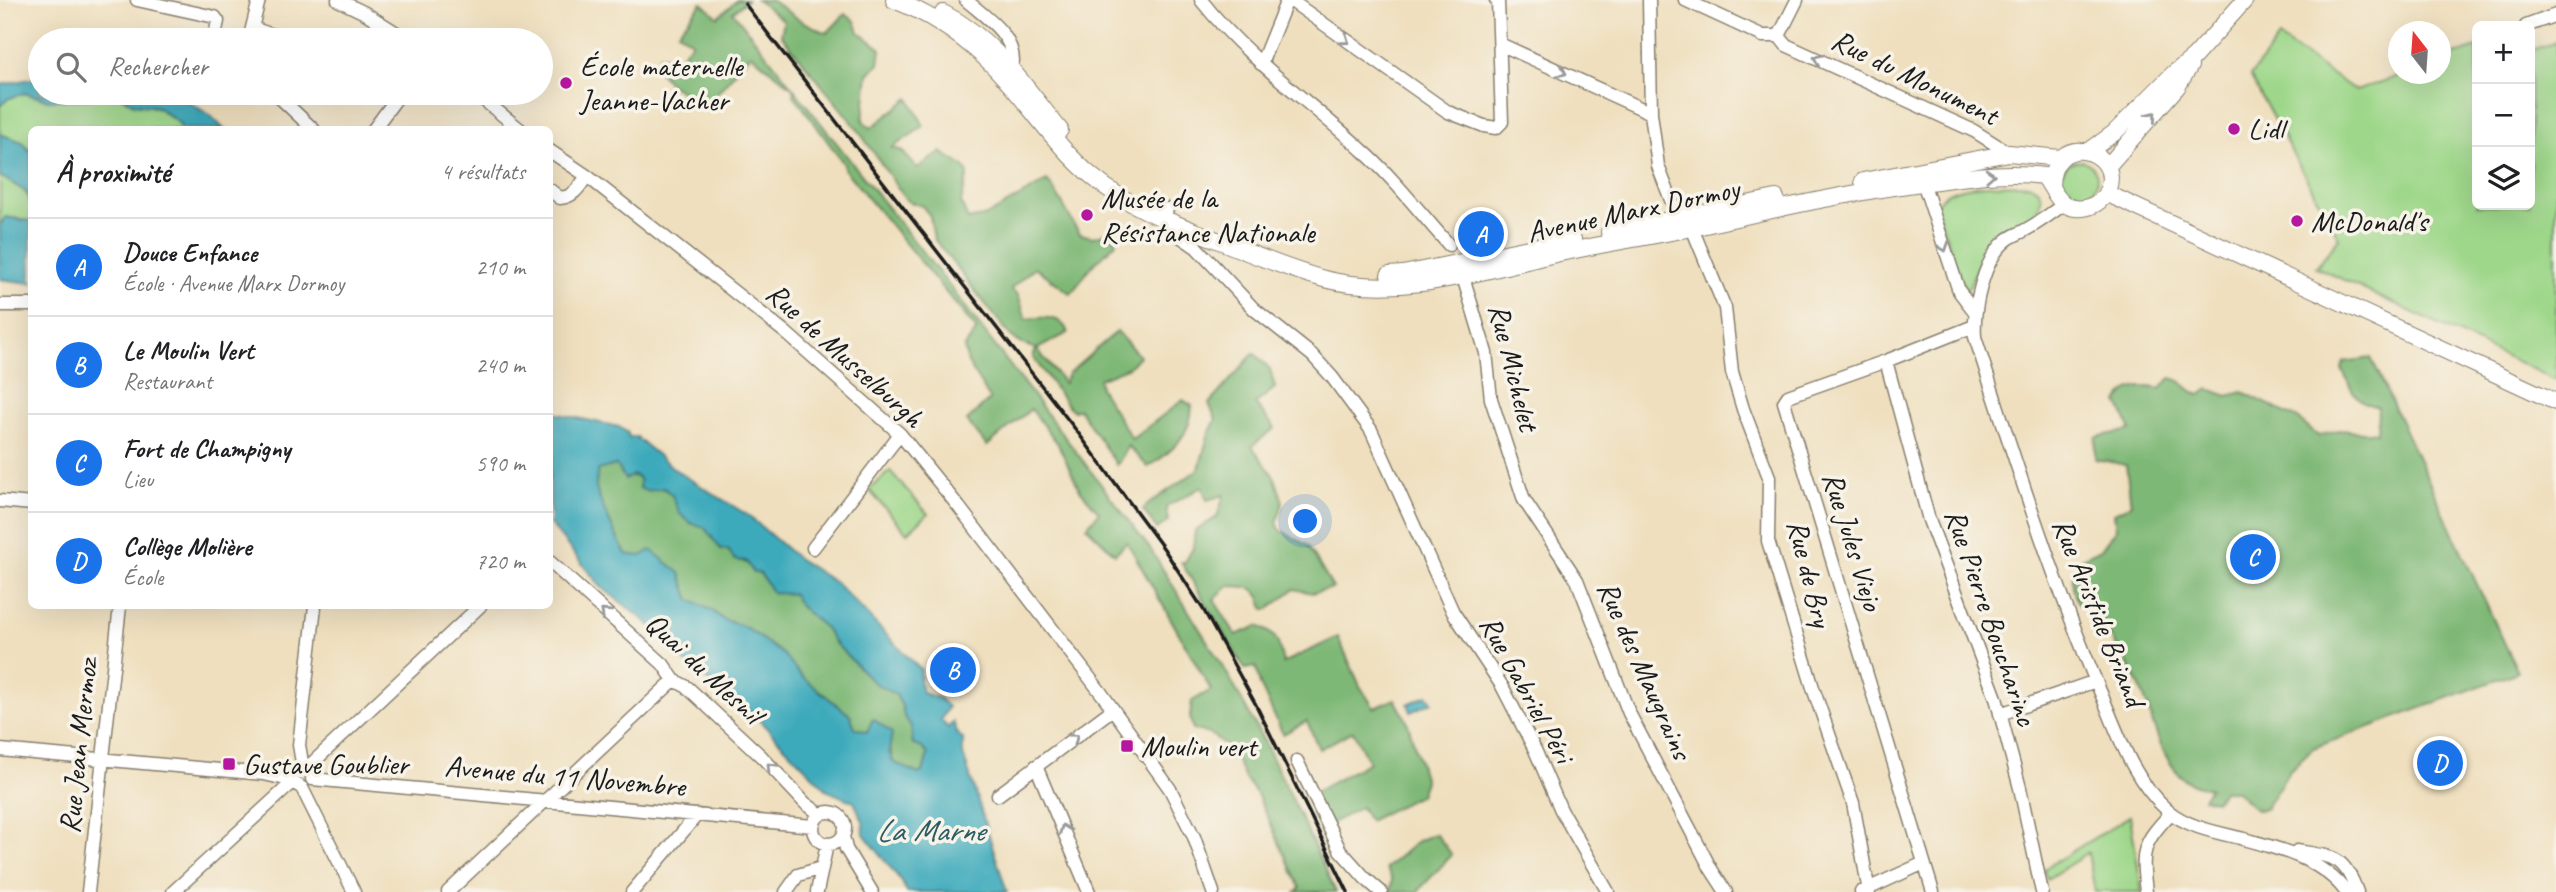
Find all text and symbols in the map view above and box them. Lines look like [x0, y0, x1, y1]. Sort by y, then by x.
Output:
street label: Rue du Monument [1826, 20, 2007, 135]
north arrow [2388, 21, 2451, 84]
map controls [2472, 21, 2535, 210]
button: + [2472, 21, 2535, 84]
search box [28, 28, 553, 105]
one-way arrow [1337, 31, 1350, 44]
place label: École maternelle Jeanne-Vacher [578, 47, 745, 119]
icon: search [52, 48, 90, 86]
text: Rechercher [108, 50, 208, 83]
one-way arrow [1813, 54, 1825, 68]
one-way arrow [1554, 64, 1567, 78]
marker: École maternelle Jeanne-Vacher [558, 75, 574, 91]
button: − [2472, 84, 2535, 147]
place label: Lidl [2248, 110, 2288, 148]
one-way arrow [2144, 111, 2156, 124]
marker: Lidl [2226, 121, 2242, 137]
button: layers [2472, 147, 2535, 210]
text: À proximité [56, 153, 170, 191]
text: 4 résultats [441, 157, 525, 186]
street label: Avenue Marx Dormoy [1524, 168, 1745, 251]
one-way arrow [1985, 168, 1996, 183]
place label: Musée de la Résistance Nationale [1101, 179, 1317, 251]
place label: McDonald's [2311, 202, 2430, 240]
marker: Musée de la Résistance Nationale [1079, 207, 1095, 223]
pin: A [1458, 208, 1504, 260]
marker: McDonald's [2289, 213, 2305, 229]
text: Douce Enfance [123, 236, 257, 269]
one-way arrow [1936, 241, 1950, 253]
text: A [73, 253, 85, 282]
text: 210 m [476, 253, 525, 282]
text: École · Avenue Marx Dormoy [123, 269, 344, 298]
street label: Rue de Musselburgh [758, 274, 933, 437]
street label: Rue Michelet [1480, 300, 1549, 437]
text: Le Moulin Vert [123, 334, 254, 367]
text: B [73, 351, 85, 380]
text: 240 m [476, 351, 525, 380]
text: Restaurant [123, 367, 212, 396]
text: Fort de Champigny [123, 432, 290, 465]
text: C [74, 449, 84, 478]
text: 590 m [476, 449, 525, 478]
text: Lieu [123, 465, 153, 494]
street label: Rue Jules Viejo [1814, 467, 1892, 616]
your location [1288, 504, 1322, 538]
street label: Rue Pierre Boucharinc [1936, 504, 2046, 732]
street label: Rue Aristide Briand [2044, 512, 2156, 715]
street label: Rue de Bry [1778, 516, 1842, 633]
text: Collège Molière [123, 530, 252, 563]
pin: C [2230, 531, 2276, 583]
text: D [72, 547, 86, 576]
text: 720 m [476, 547, 525, 576]
text: École [123, 563, 163, 592]
street label: Rue des Maugrains [1589, 575, 1702, 768]
street label: Quai du Mesnil [637, 604, 774, 735]
one-way arrow [600, 609, 613, 621]
street label: Rue Gabriel Péri [1471, 609, 1585, 772]
pin: B [930, 644, 976, 696]
street label: Rue Jean Mermoz [50, 653, 106, 835]
place label: Moulin vert [1141, 727, 1259, 765]
one-way arrow [1067, 733, 1079, 746]
pin: D [2417, 737, 2463, 789]
marker: Moulin vert [1119, 738, 1135, 754]
place label: Gustave Goublier [243, 745, 411, 783]
street label: Avenue du 11 Novembre [443, 747, 689, 806]
marker: Gustave Goublier [221, 756, 237, 772]
one-way arrow [767, 762, 780, 775]
water label: La Marne [876, 810, 988, 851]
one-way arrow [1058, 823, 1072, 835]

